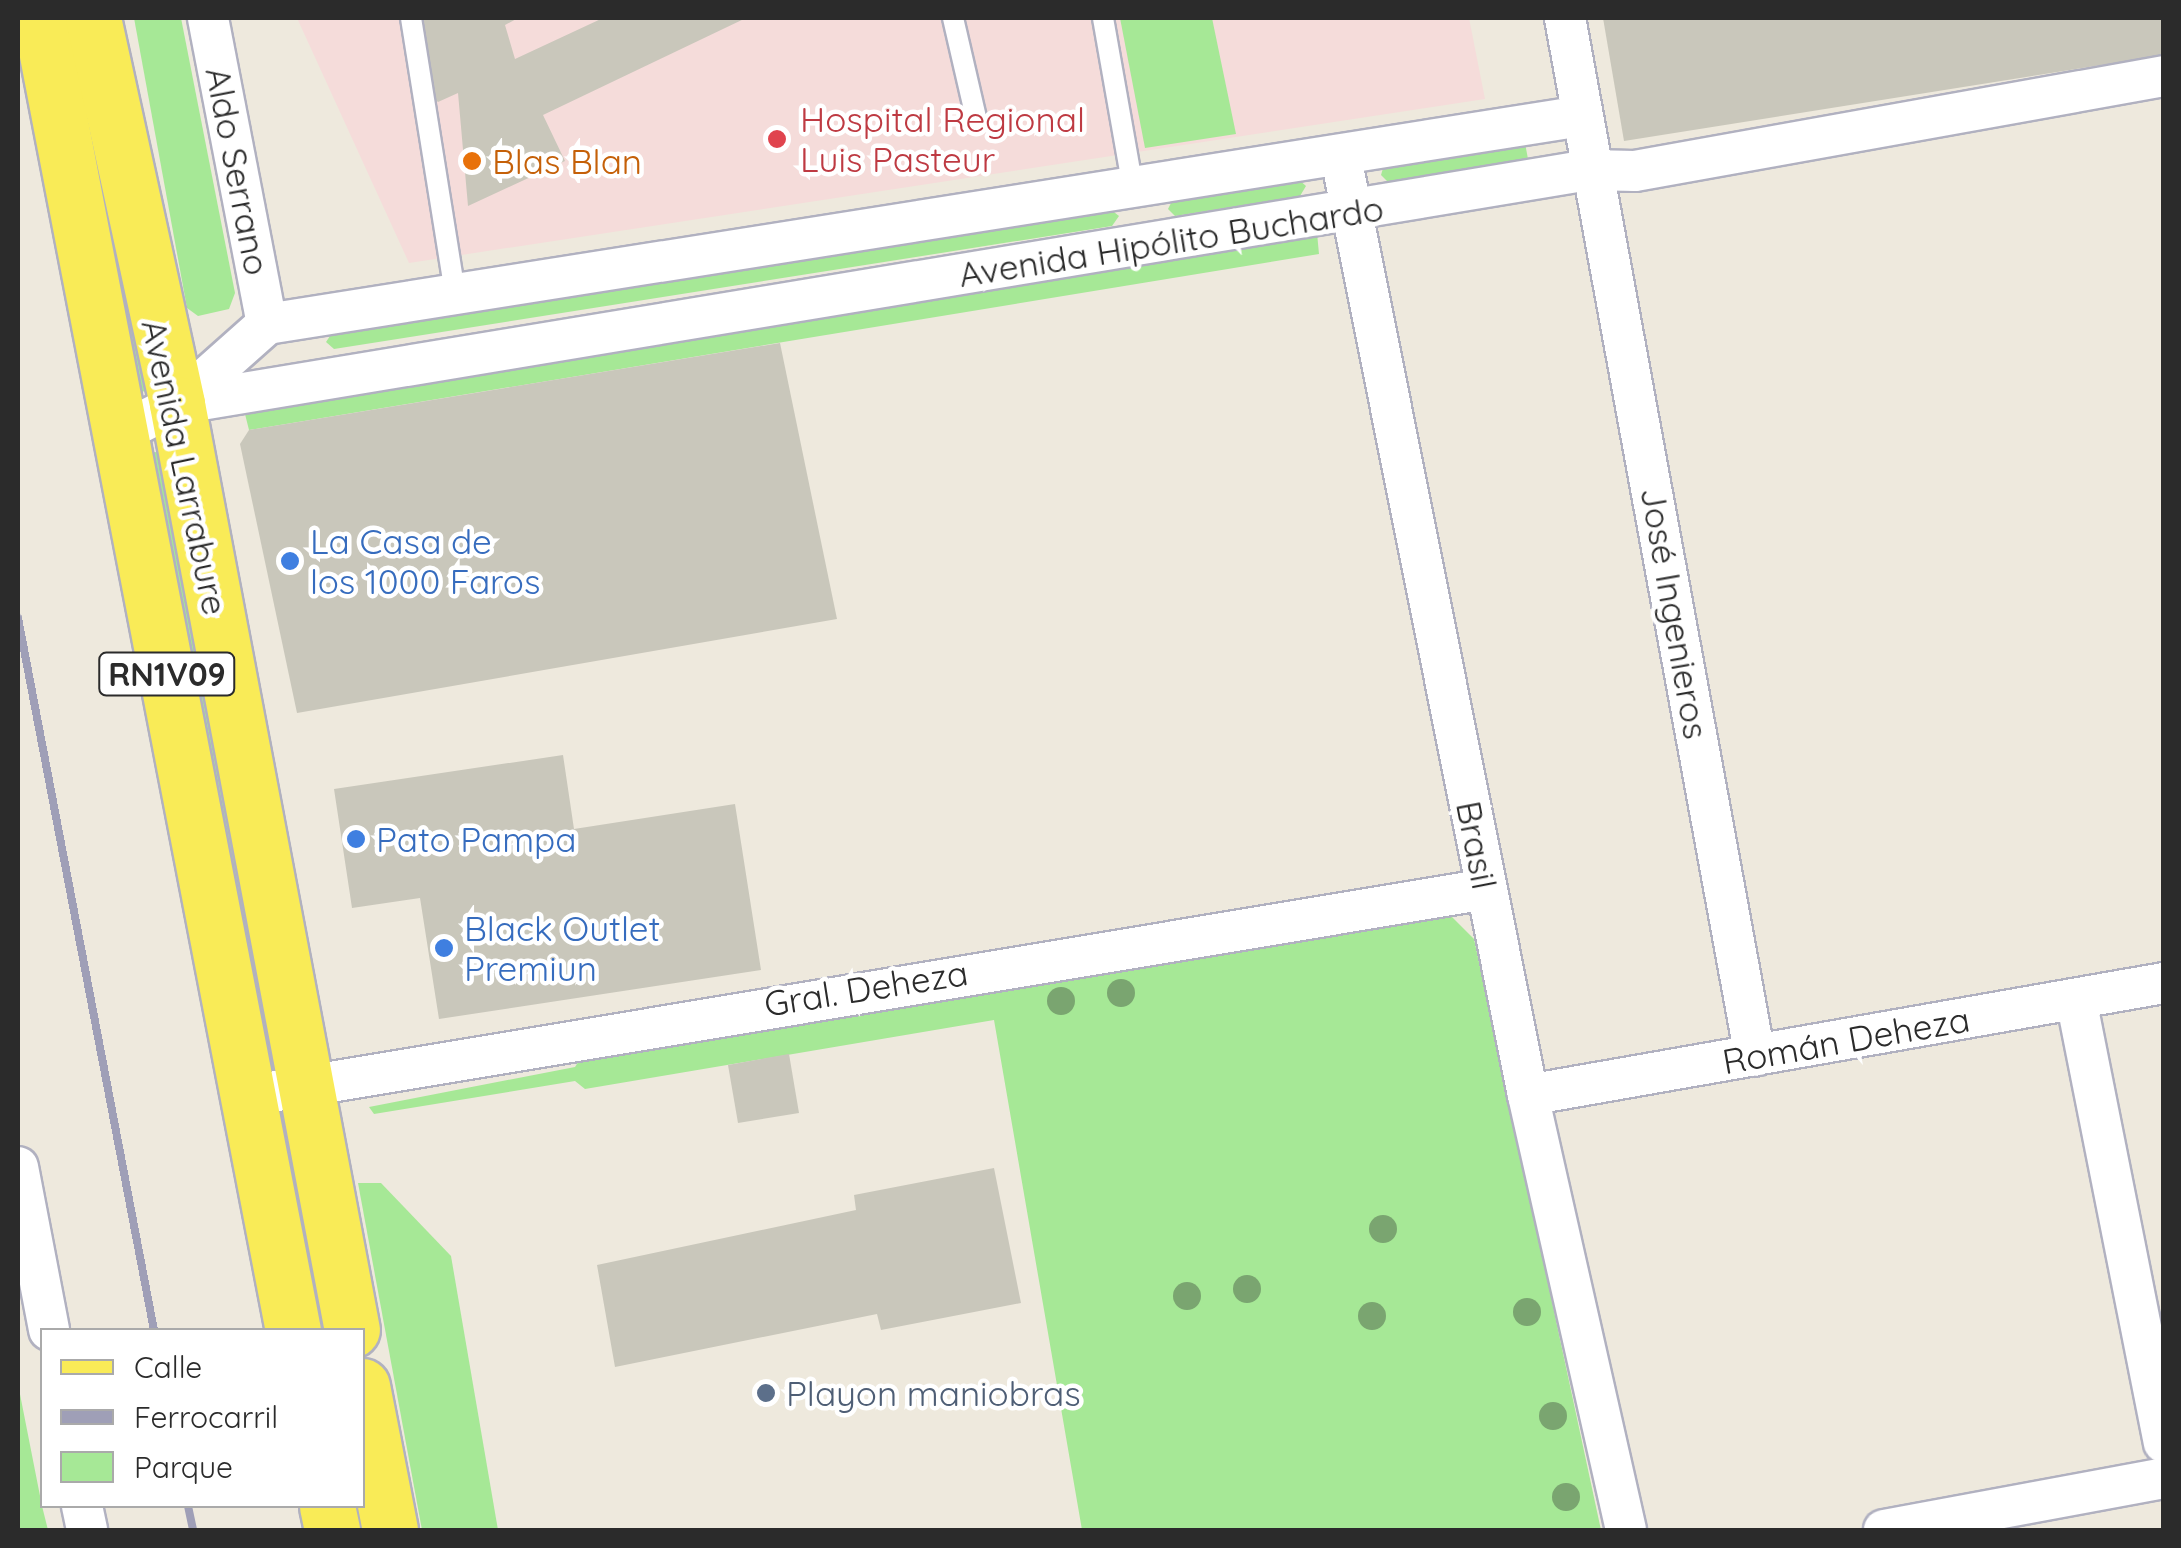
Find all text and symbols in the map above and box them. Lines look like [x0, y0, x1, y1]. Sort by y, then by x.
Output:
street label: Aldo Serrano [197, 64, 279, 278]
place label: Hospital Regional Luis Pasteur [800, 98, 1085, 180]
marker: Hospital Regional Luis Pasteur [764, 126, 790, 152]
place label: Blas Blan [492, 140, 642, 182]
marker: Blas Blan [461, 150, 483, 172]
street label: Avenida Hipólito Buchardo [956, 187, 1386, 295]
street label: Avenida Larrabure [133, 316, 237, 618]
street label: José Ingenieros [1632, 484, 1718, 742]
place label: La Casa de los 1000 Faros [310, 520, 540, 602]
marker: La Casa de los 1000 Faros [279, 550, 301, 572]
road number: RN1V09 [97, 647, 237, 701]
street label: Brasil [1448, 797, 1506, 893]
place label: Pato Pampa [376, 818, 577, 860]
marker: Pato Pampa [345, 828, 367, 850]
place label: Black Outlet Premiun [464, 907, 660, 989]
marker: Black Outlet Premiun [433, 937, 455, 959]
street label: Gral. Deheza [761, 951, 971, 1025]
street label: Román Deheza [1719, 998, 1973, 1082]
legend [40, 1328, 365, 1508]
text: Calle [134, 1348, 202, 1386]
place label: Playon maniobras [786, 1372, 1081, 1414]
marker: Playon maniobras [755, 1382, 777, 1404]
text: Ferrocarril [134, 1398, 278, 1436]
text: Parque [134, 1448, 233, 1486]

